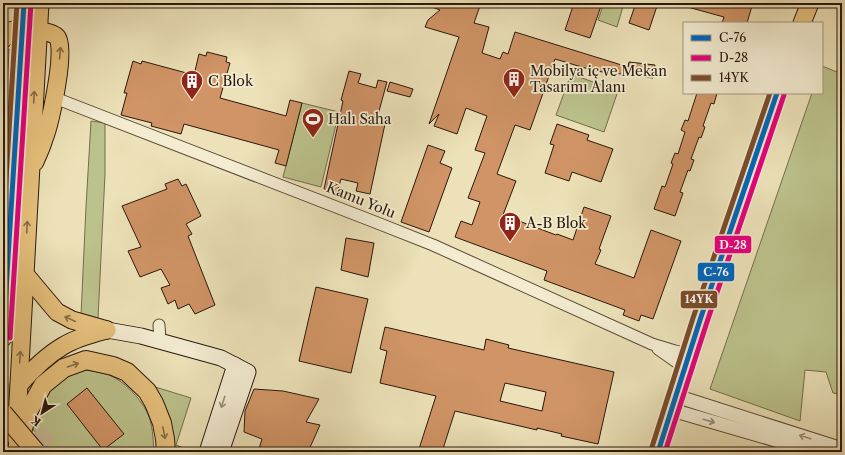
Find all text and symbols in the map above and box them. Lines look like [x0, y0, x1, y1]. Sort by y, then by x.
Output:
legend [683, 22, 823, 94]
text: C-76 [719, 30, 746, 45]
one-way arrow [56, 47, 64, 60]
text: D-28 [719, 50, 748, 65]
place label: Mobilya iç ve Mekan Tasarımı Alanı [530, 62, 667, 96]
building icon: Mobilya iç ve Mekan Tasarımı Alanı [501, 66, 527, 99]
building icon: C Blok [179, 68, 205, 101]
text: 14YK [719, 70, 749, 85]
place label: C Blok [208, 72, 254, 90]
one-way arrow [31, 91, 38, 104]
sports icon: Halı Saha [300, 106, 326, 139]
place label: Halı Saha [328, 110, 392, 128]
street label: Kamu Yolu [324, 178, 398, 222]
building icon: A-B Blok [497, 210, 523, 243]
place label: A-B Blok [525, 214, 587, 232]
one-way arrow [24, 221, 31, 234]
line badge: D-28 [714, 235, 752, 254]
text: D-28 [719, 238, 747, 252]
line badge: C-76 [697, 262, 735, 282]
text: C-76 [703, 265, 729, 279]
line badge: 14YK [680, 290, 718, 309]
text: 14YK [685, 292, 714, 306]
one-way arrow [64, 315, 76, 322]
one-way arrow [17, 351, 24, 364]
one-way arrow [66, 361, 79, 368]
north arrow [22, 393, 62, 433]
one-way arrow [219, 396, 226, 409]
text: K [27, 412, 44, 429]
one-way arrow [703, 418, 716, 425]
one-way arrow [160, 427, 168, 440]
one-way arrow [799, 433, 812, 440]

